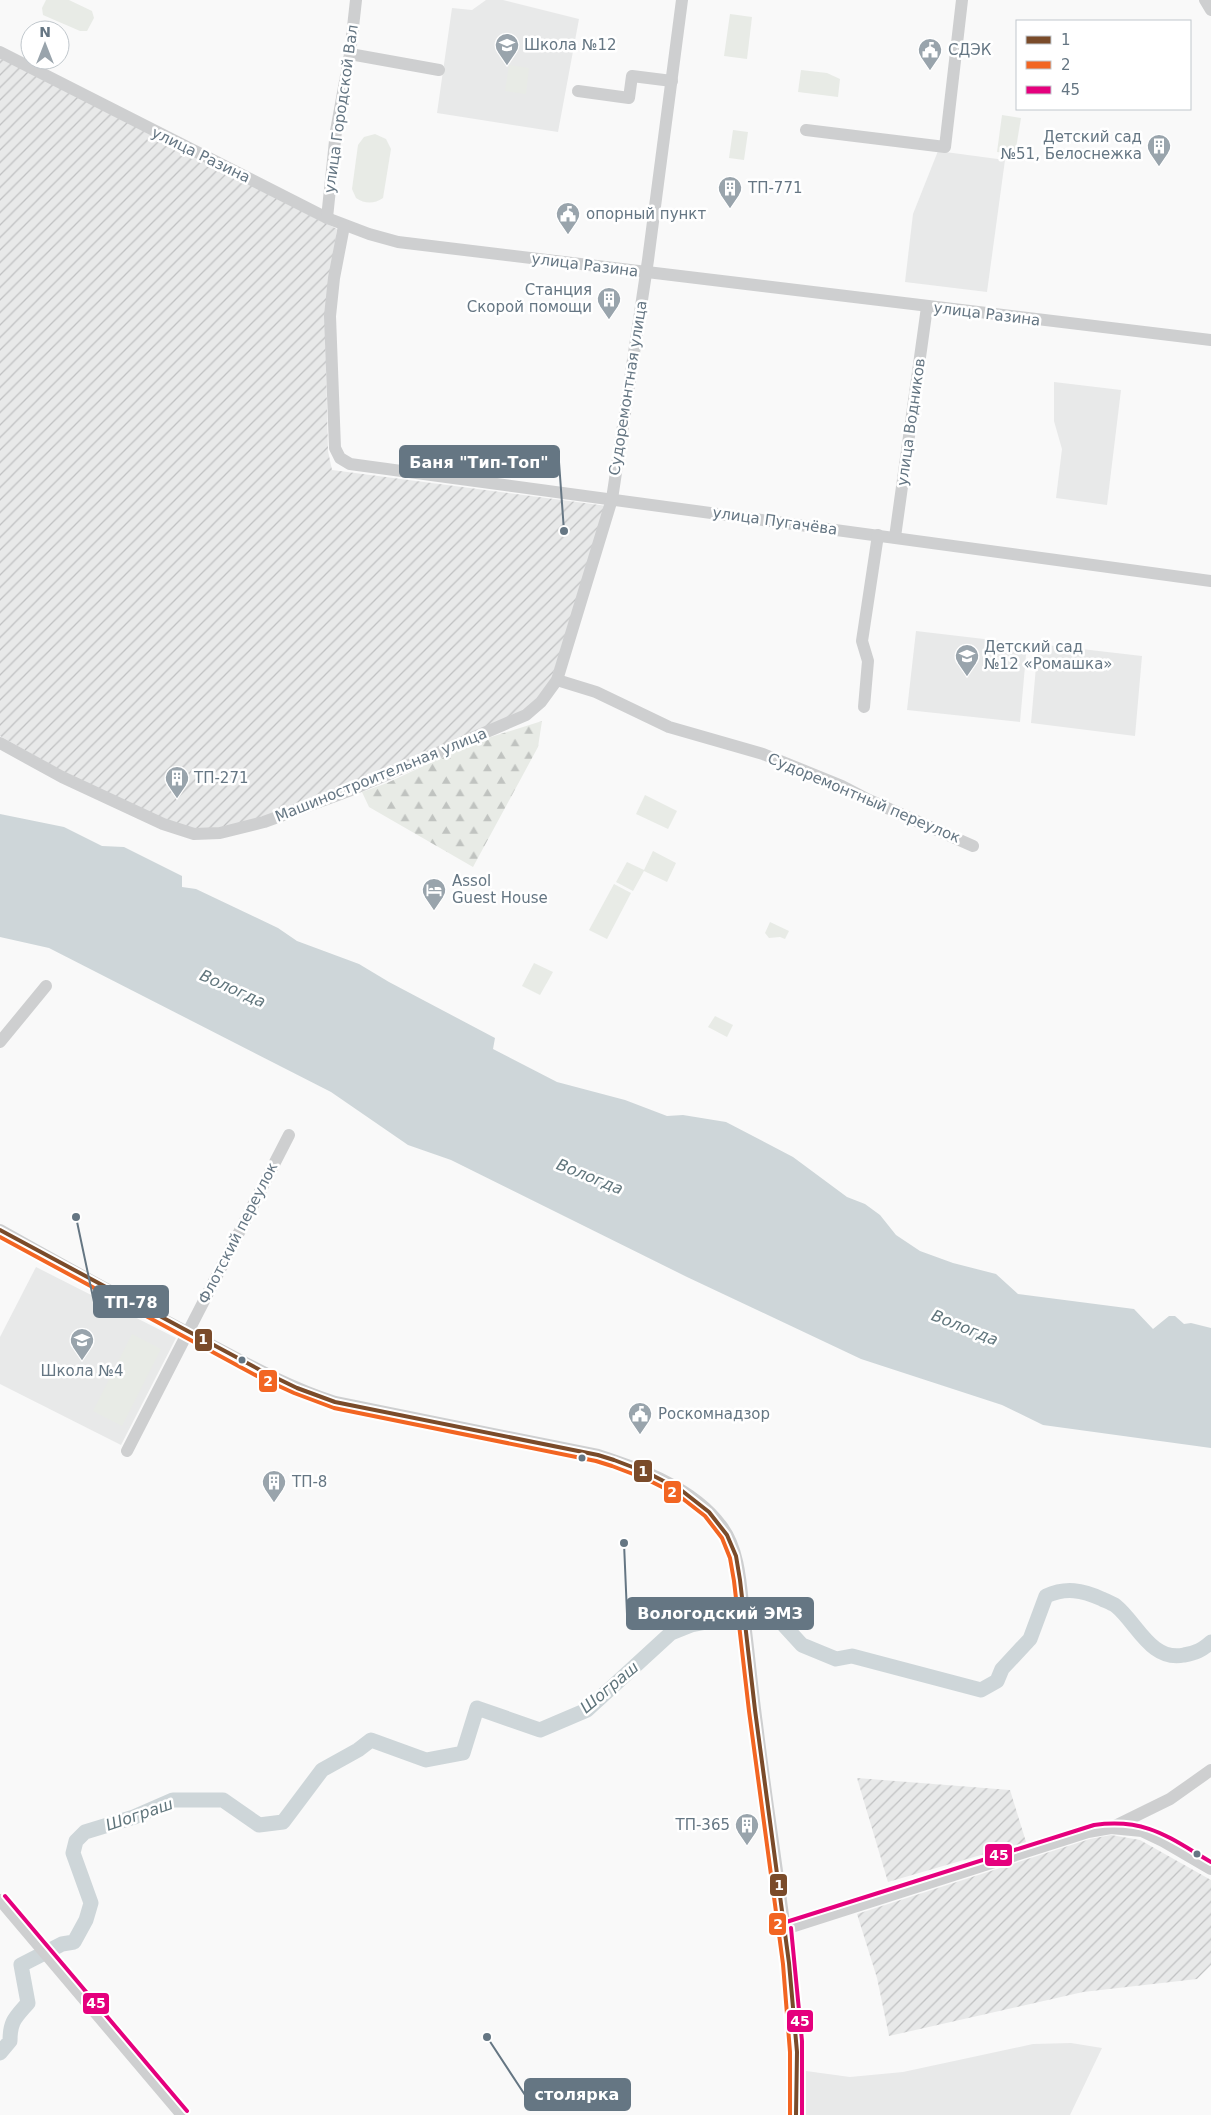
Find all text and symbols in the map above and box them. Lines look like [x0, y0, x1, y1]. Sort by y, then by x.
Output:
north arrow [20, 20, 70, 70]
legend [1016, 20, 1191, 110]
text: N [39, 24, 51, 40]
street label: улица Городской Вал [320, 24, 362, 194]
text: 1 [1061, 31, 1071, 49]
school or university icon: Школа №12 [494, 32, 520, 66]
place label: Школа №12 [524, 36, 617, 54]
public building icon: СДЭК [917, 37, 943, 71]
place label: СДЭК [948, 41, 992, 59]
text: 2 [1061, 56, 1071, 74]
text: 45 [1061, 81, 1080, 99]
street label: улица Разина [149, 123, 253, 187]
place label: Детский сад №51, Белоснежка [1000, 128, 1142, 163]
building icon: Детский сад №51, Белоснежка [1146, 133, 1172, 167]
building icon: ТП-771 [717, 175, 743, 209]
place label: ТП-771 [747, 179, 803, 197]
public building icon: опорный пункт [555, 201, 581, 235]
place label: опорный пункт [586, 205, 706, 223]
street label: улица Разина [531, 250, 639, 280]
place label: Станция Скорой помощи [467, 281, 592, 316]
building icon: Станция Скорой помощи [596, 286, 622, 320]
street label: Судоремонтная улица [605, 299, 651, 477]
street label: улица Разина [933, 299, 1041, 329]
street label: улица Водников [893, 357, 929, 487]
callout: Баня "Тип-Топ" [400, 446, 559, 477]
text: Баня "Тип-Топ" [409, 453, 549, 472]
street label: улица Пугачёва [711, 503, 839, 539]
place label: Детский сад №12 «Ромашка» [984, 638, 1113, 673]
school or university icon: Детский сад №12 «Ромашка» [954, 643, 980, 677]
street label: Машиностроительная улица [272, 724, 490, 826]
street label: Судоремонтный переулок [765, 749, 963, 847]
building icon: ТП-271 [164, 765, 190, 799]
place label: ТП-271 [193, 769, 249, 787]
place label: Assol Guest House [452, 872, 548, 907]
hotel icon: Assol Guest House [421, 877, 447, 911]
water label: Вологда [197, 966, 269, 1011]
water label: Вологда [554, 1155, 626, 1198]
street label: Флотский переулок [194, 1159, 282, 1307]
callout: ТП-78 [94, 1286, 168, 1317]
text: ТП-78 [104, 1293, 158, 1312]
water label: Вологда [929, 1306, 1001, 1349]
school or university icon: Школа №4 [69, 1327, 95, 1361]
line badge: 1 [194, 1328, 213, 1352]
text: 1 [198, 1331, 208, 1347]
unlabelled marker [237, 1355, 247, 1365]
place label: Школа №4 [41, 1362, 123, 1380]
line badge: 2 [258, 1369, 278, 1393]
text: 2 [263, 1373, 273, 1389]
public building icon: Роскомнадзор [627, 1401, 653, 1435]
place label: Роскомнадзор [658, 1405, 770, 1423]
unlabelled marker [577, 1453, 587, 1463]
line badge: 1 [633, 1459, 653, 1483]
text: 1 [638, 1463, 648, 1479]
building icon: ТП-8 [261, 1469, 287, 1503]
place label: ТП-8 [291, 1473, 327, 1491]
line badge: 2 [663, 1480, 682, 1504]
text: 2 [667, 1484, 677, 1500]
callout: Вологодский ЭМЗ [627, 1598, 813, 1629]
text: Вологодский ЭМЗ [637, 1604, 803, 1623]
water label: Шограш [576, 1657, 642, 1717]
water label: Шограш [103, 1794, 176, 1835]
building icon: ТП-365 [734, 1812, 760, 1846]
place label: ТП-365 [675, 1816, 730, 1834]
line badge: 45 [984, 1843, 1013, 1867]
text: 45 [989, 1847, 1009, 1863]
unlabelled marker [1192, 1849, 1202, 1859]
line badge: 1 [769, 1873, 788, 1897]
text: 1 [774, 1877, 784, 1893]
line badge: 2 [768, 1912, 787, 1936]
text: 2 [773, 1916, 783, 1932]
line badge: 45 [82, 1992, 110, 2015]
text: 45 [86, 1995, 106, 2011]
line badge: 45 [786, 2009, 814, 2033]
text: 45 [790, 2013, 810, 2029]
callout: столярка [525, 2079, 630, 2110]
text: столярка [535, 2085, 619, 2104]

